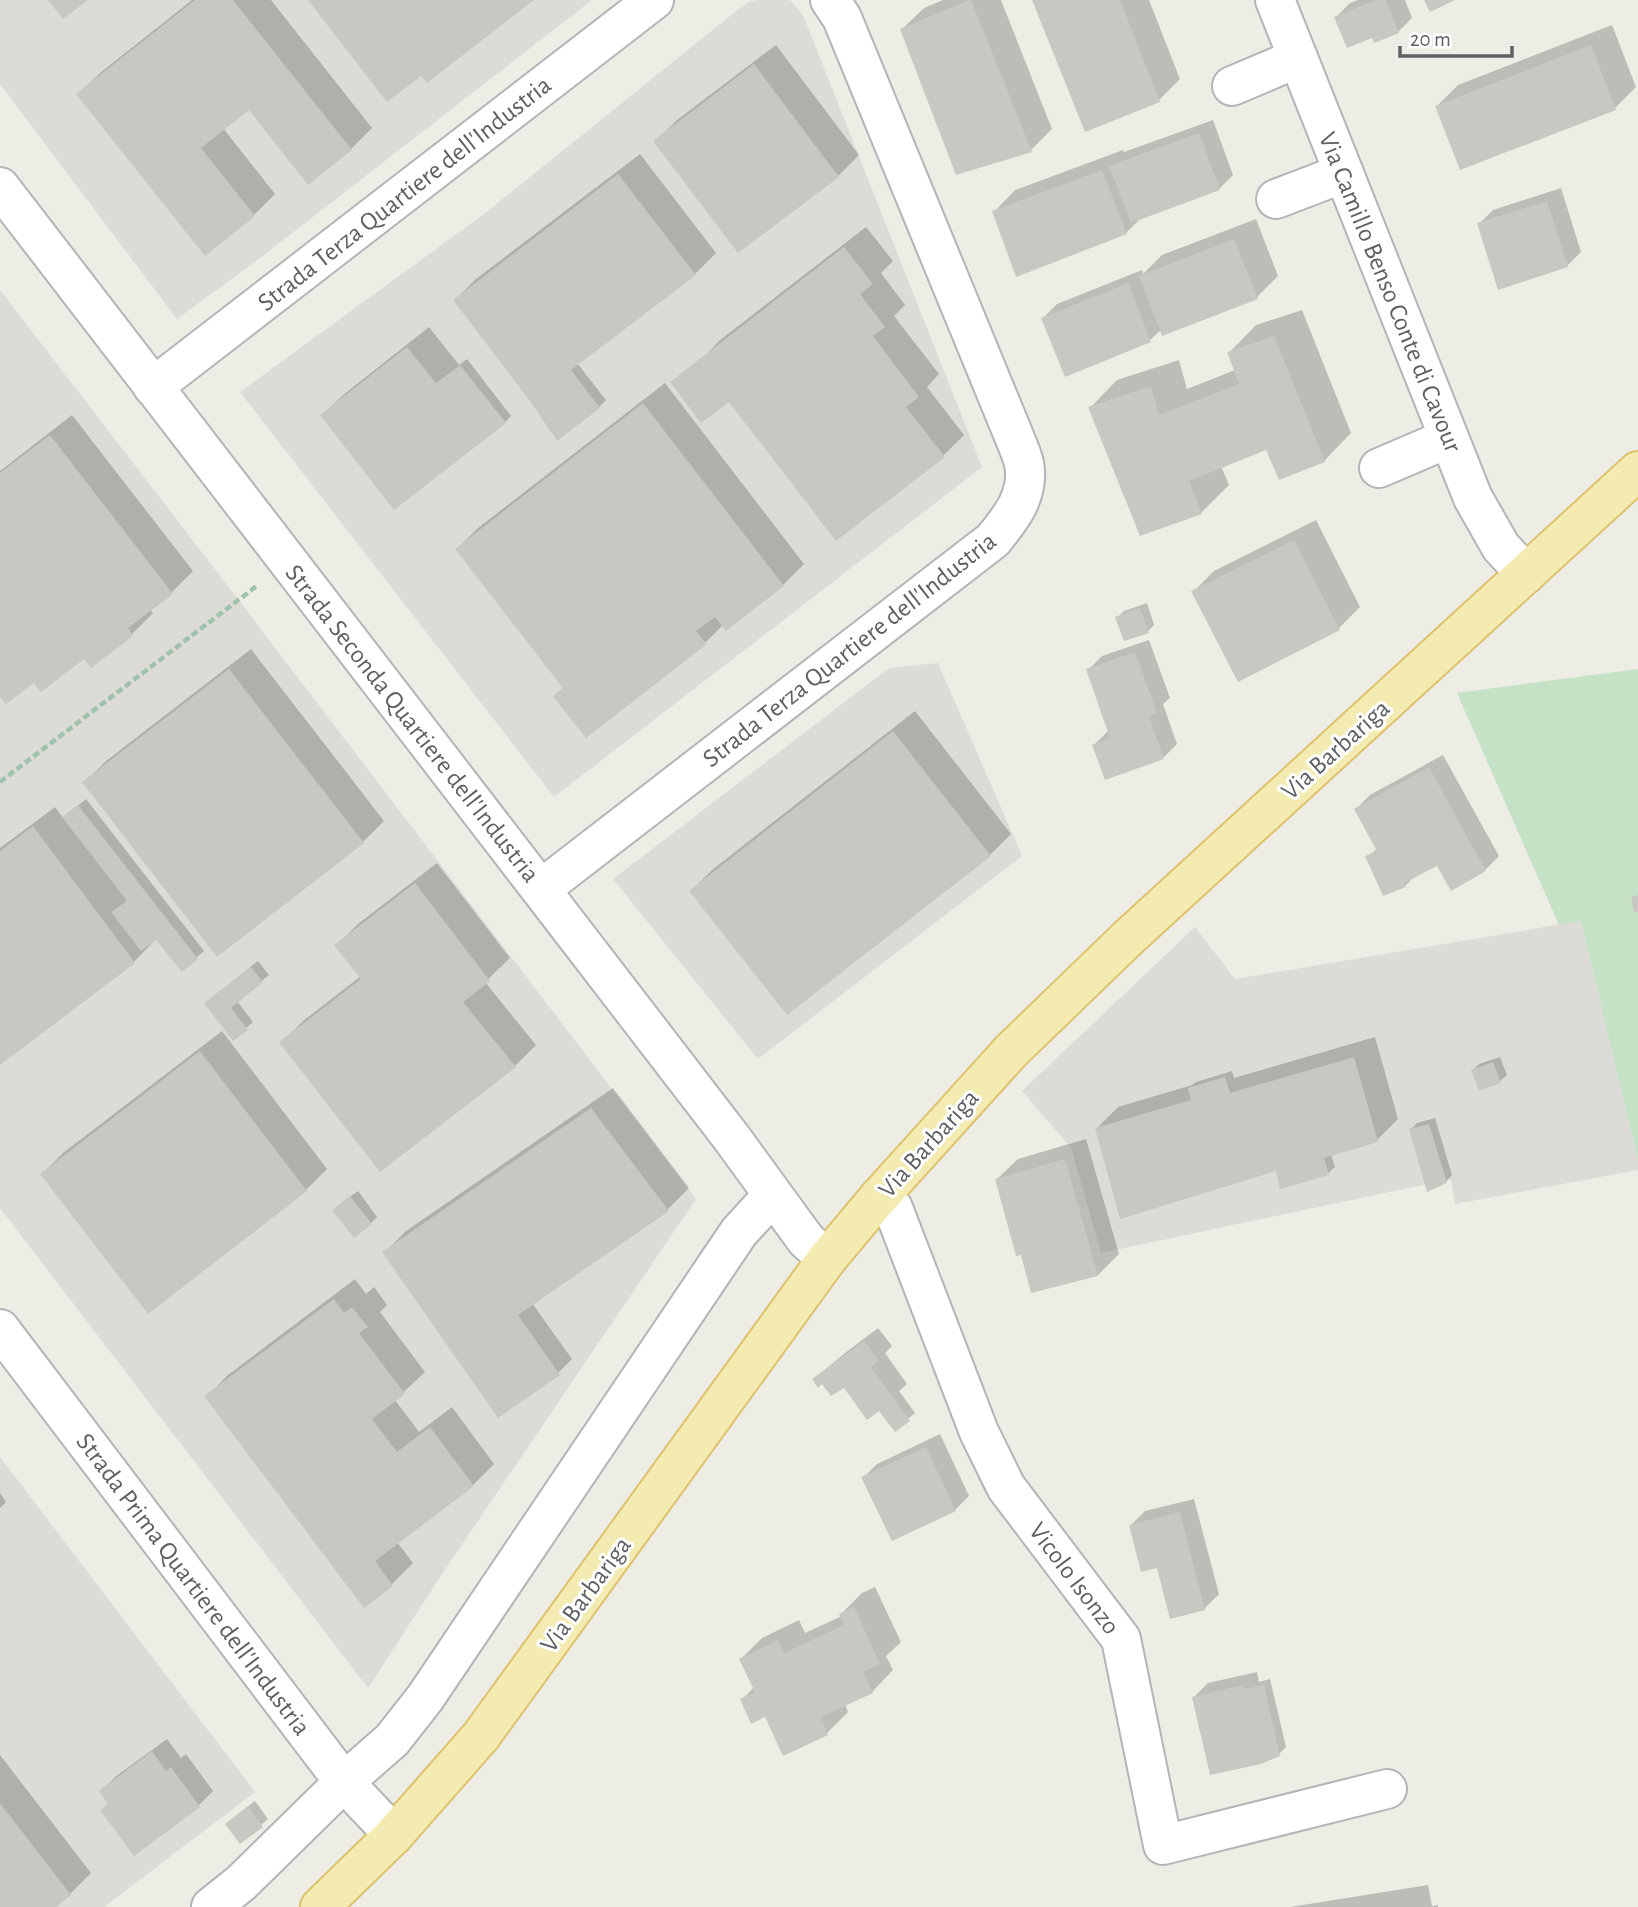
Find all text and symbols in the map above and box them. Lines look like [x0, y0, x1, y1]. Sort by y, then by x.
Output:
scale bar [1400, 14, 1512, 58]
text: 20 m [1410, 29, 1451, 50]
street label: Strada Terza Quartiere dell'Industria [253, 71, 556, 316]
street label: Via Camillo Benso Conte di Cavour [1314, 129, 1466, 457]
street label: Strada Terza Quartiere dell'Industria [698, 527, 1001, 772]
street label: Strada Seconda Quartiere dell'Industria [280, 560, 544, 887]
street label: Via Barbariga [1277, 695, 1395, 805]
street label: Via Barbariga [874, 1085, 984, 1203]
street label: Strada Prima Quartiere dell'Industria [71, 1429, 315, 1740]
street label: Vicolo Isonzo [1024, 1518, 1124, 1639]
street label: Via Barbariga [535, 1532, 636, 1657]

